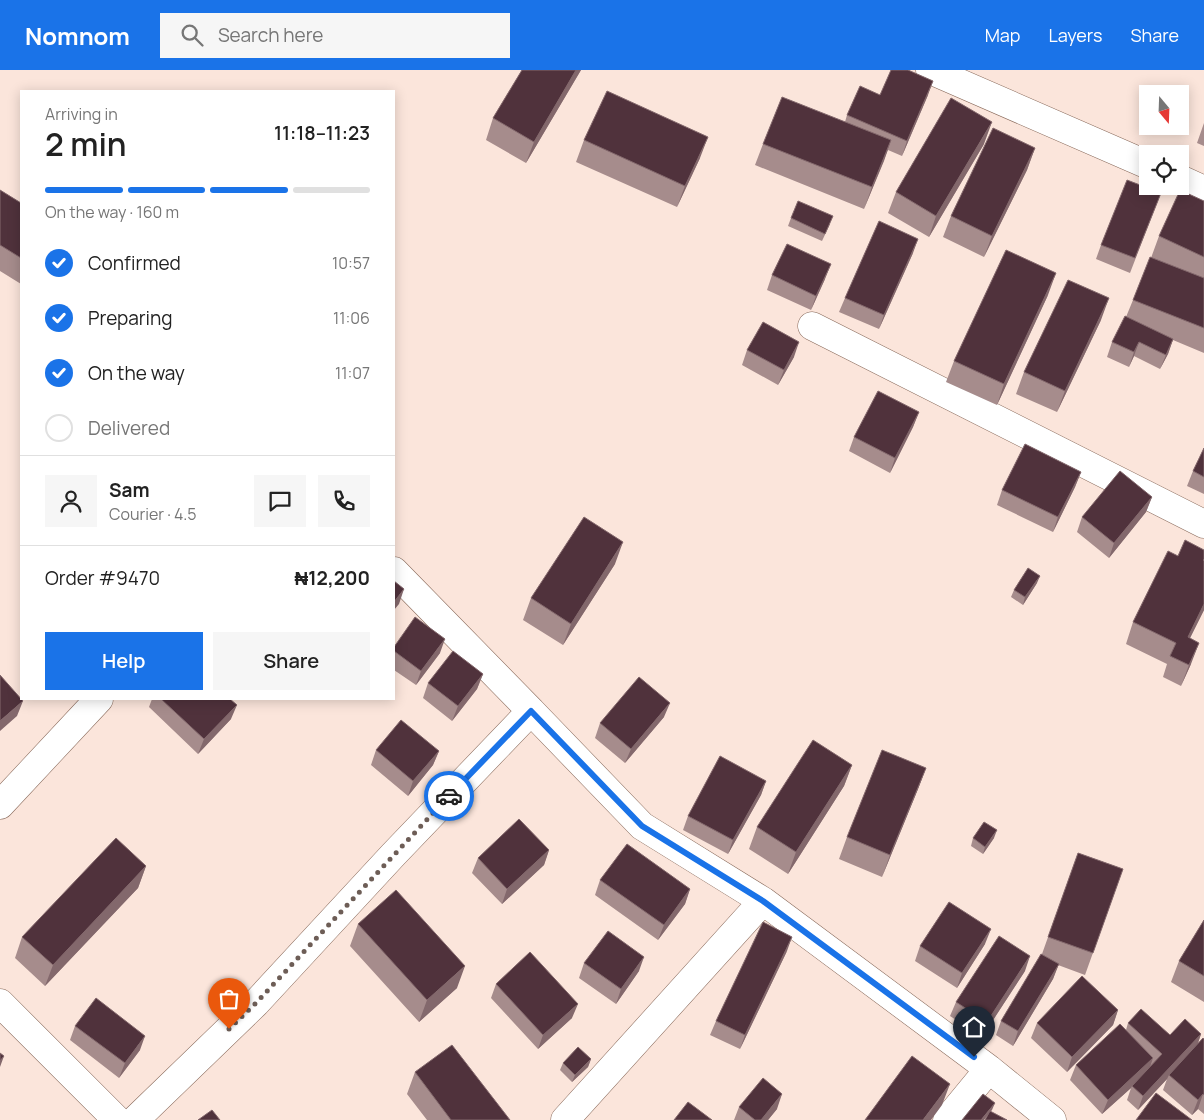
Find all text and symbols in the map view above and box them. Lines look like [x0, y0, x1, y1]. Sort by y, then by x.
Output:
search box [160, 13, 510, 58]
text: Nomnom [25, 19, 130, 52]
icon: search [178, 21, 206, 49]
text: Search here [218, 22, 323, 48]
text: Map [985, 23, 1020, 47]
text: Layers [1048, 23, 1102, 47]
text: Share [1130, 23, 1179, 47]
north arrow [1139, 85, 1189, 135]
map controls [1139, 85, 1189, 195]
text: Arriving in [45, 103, 118, 125]
text: 11:18–11:23 [274, 120, 370, 146]
text: 2 min [45, 122, 127, 166]
button: locate [1139, 145, 1189, 195]
text: On the way · 160 m [45, 201, 179, 223]
icon: check [45, 249, 73, 277]
text: Confirmed [88, 250, 181, 276]
text: 10:57 [332, 252, 370, 274]
icon: check [45, 304, 73, 332]
text: Preparing [88, 305, 173, 331]
text: 11:06 [333, 307, 370, 329]
icon: check [45, 359, 73, 387]
text: On the way [88, 360, 185, 386]
text: 11:07 [335, 362, 370, 384]
text: Delivered [88, 415, 170, 441]
button: person [45, 475, 97, 527]
button: chat [254, 475, 306, 527]
button: phone [318, 475, 370, 527]
text: Sam [109, 477, 150, 503]
text: Courier · 4.5 [109, 503, 196, 525]
text: Order #9470 [45, 565, 160, 591]
text: ₦12,200 [295, 565, 370, 591]
button: Help [45, 632, 203, 690]
button: Share [213, 632, 370, 690]
courier [424, 771, 474, 821]
icon: car [435, 782, 463, 810]
pin [208, 978, 250, 1029]
icon: bag [215, 985, 243, 1013]
pin [953, 1006, 995, 1057]
icon: home [960, 1013, 988, 1041]

